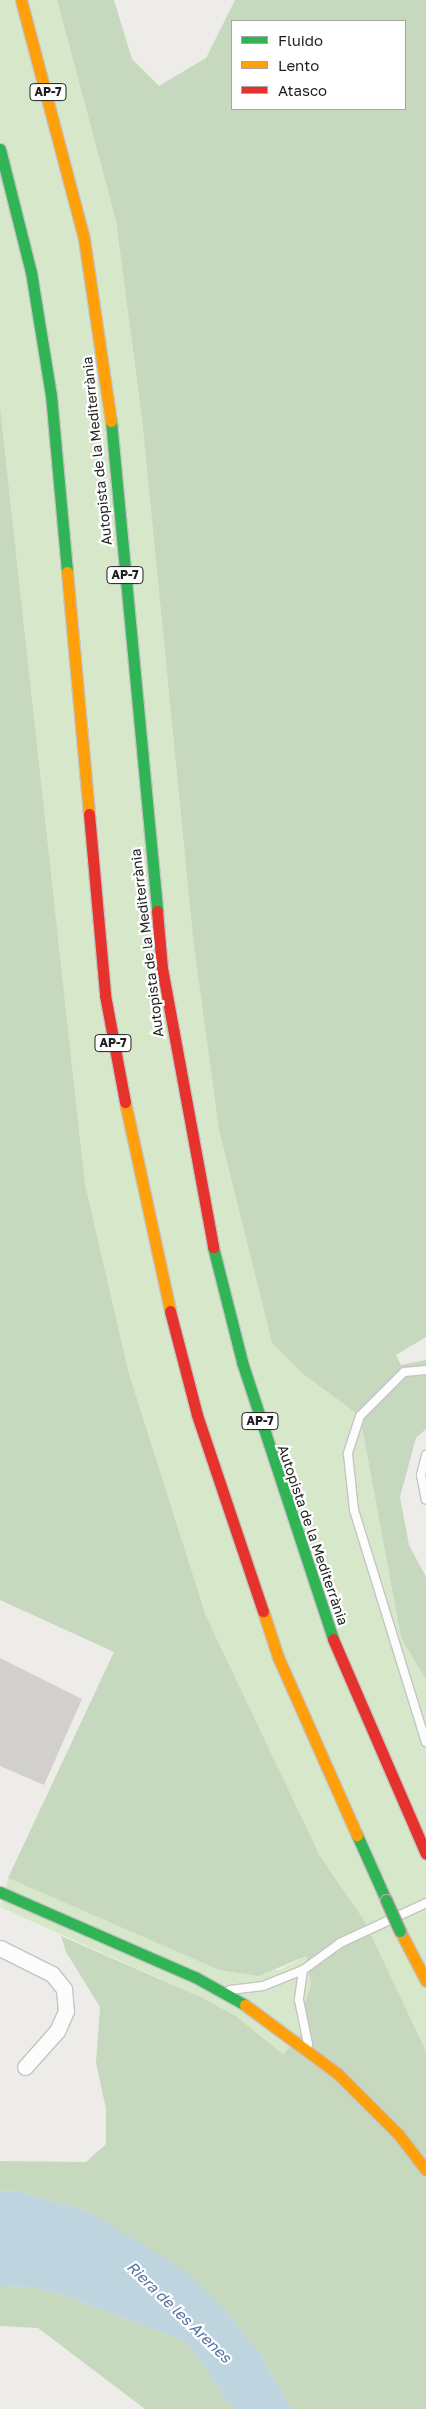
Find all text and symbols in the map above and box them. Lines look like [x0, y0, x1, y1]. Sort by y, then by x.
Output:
legend [231, 20, 406, 110]
text: Fluido [278, 31, 323, 49]
text: Lento [278, 56, 319, 74]
text: Atasco [278, 81, 327, 99]
road number: AP-7 [29, 82, 67, 101]
street label: Autopista de la Mediterrània [79, 356, 115, 546]
road number: AP-7 [106, 566, 144, 584]
street label: Autopista de la Mediterrània [127, 848, 167, 1038]
road number: AP-7 [94, 1034, 132, 1052]
road number: AP-7 [241, 1412, 279, 1430]
street label: Autopista de la Mediterrània [274, 1443, 352, 1627]
water label: Riera de les Arenes [123, 2258, 235, 2366]

